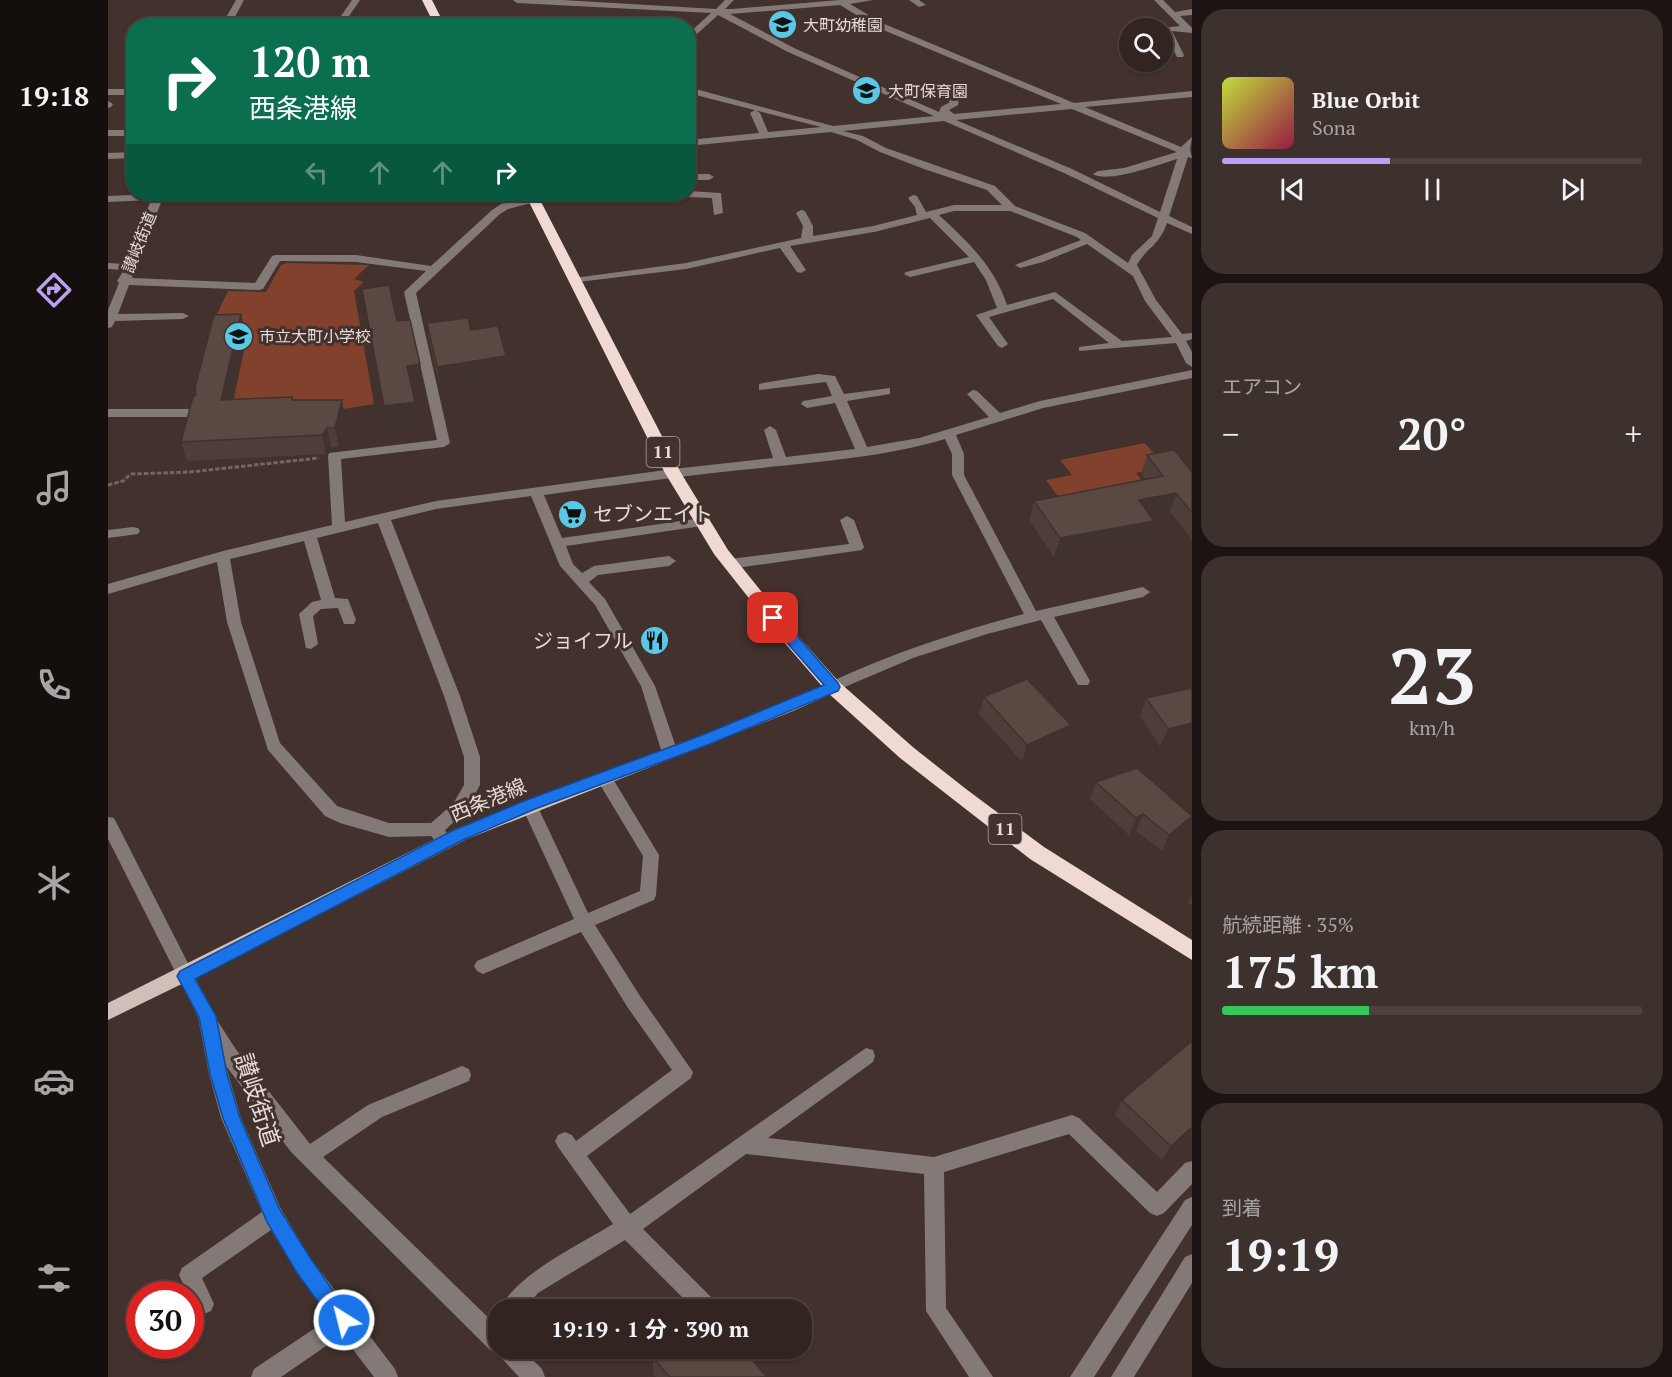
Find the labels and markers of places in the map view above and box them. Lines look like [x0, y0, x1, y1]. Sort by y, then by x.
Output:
school or university icon: 大町幼稚園 [766, 9, 798, 41]
place label: 大町幼稚園 [803, 14, 883, 36]
school or university icon: 大町保育園 [851, 75, 883, 107]
place label: 大町保育園 [888, 80, 968, 102]
school or university icon: 市立大町小学校 [222, 320, 254, 352]
place label: 市立大町小学校 [259, 325, 371, 347]
supermarket icon: セブンエイト [556, 498, 588, 530]
place label: セブンエイト [593, 500, 713, 527]
pin [747, 592, 798, 643]
restaurant icon: ジョイフル [638, 625, 670, 657]
place label: ジョイフル [533, 627, 633, 654]

